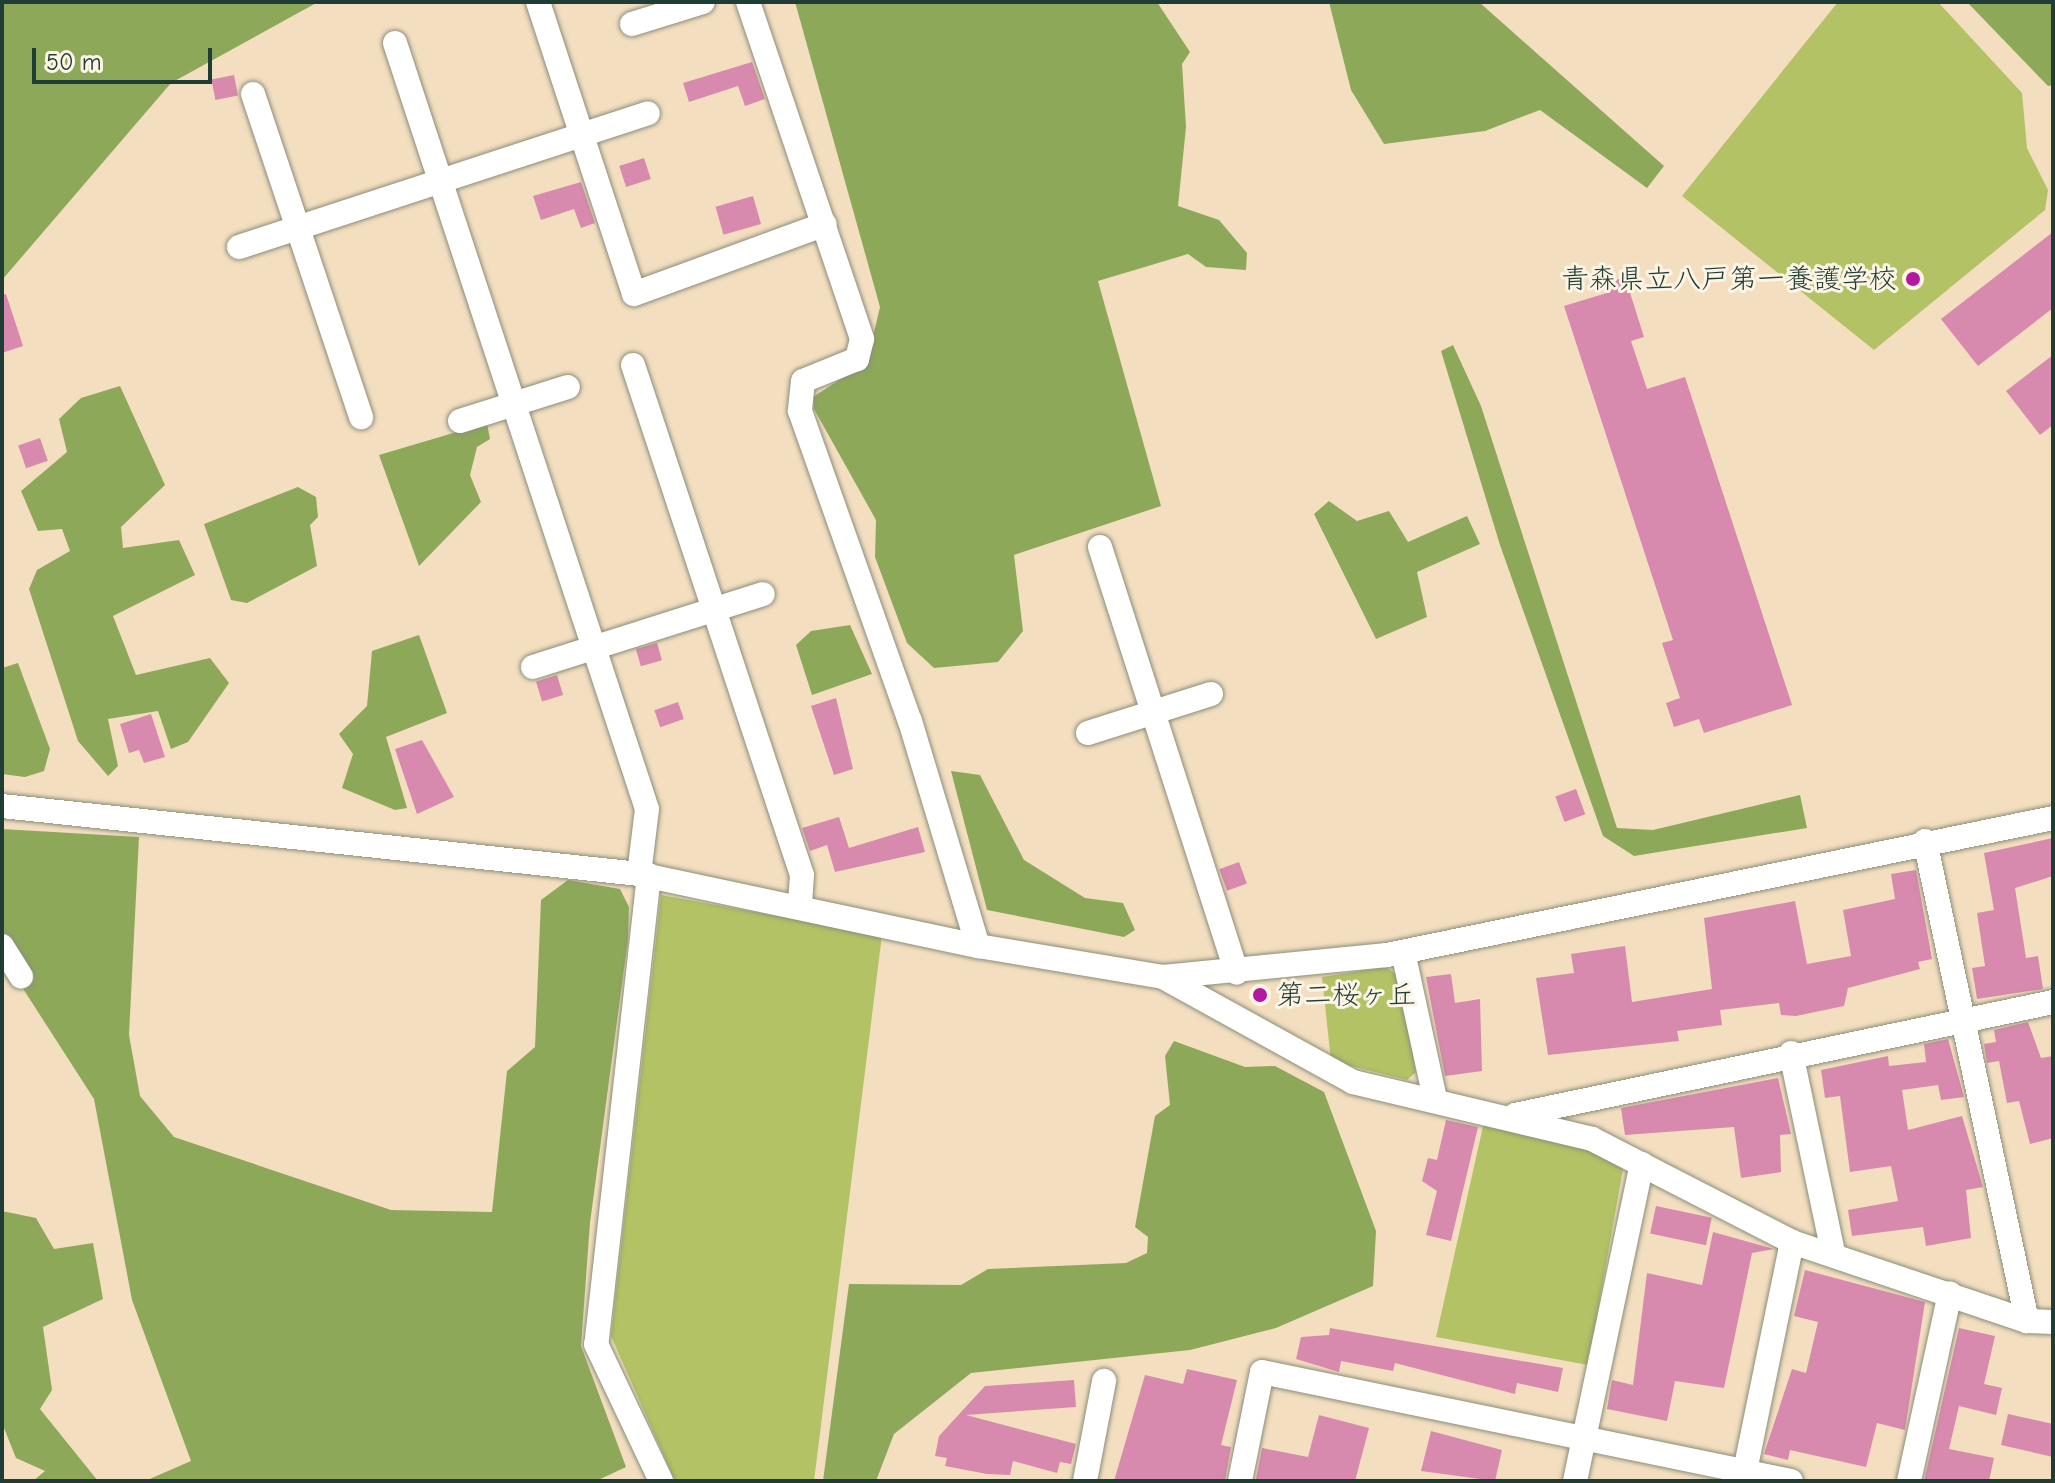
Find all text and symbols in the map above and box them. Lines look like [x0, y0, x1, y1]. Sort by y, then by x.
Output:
scale bar [36, 32, 216, 82]
text: 50 m [46, 48, 102, 76]
place label: 青森県立八戸第一養護学校 [1561, 262, 1897, 296]
marker: 青森県立八戸第一養護学校 [1904, 270, 1922, 288]
place label: 第二桜ヶ丘 [1276, 978, 1416, 1012]
marker: 第二桜ヶ丘 [1251, 986, 1269, 1004]

